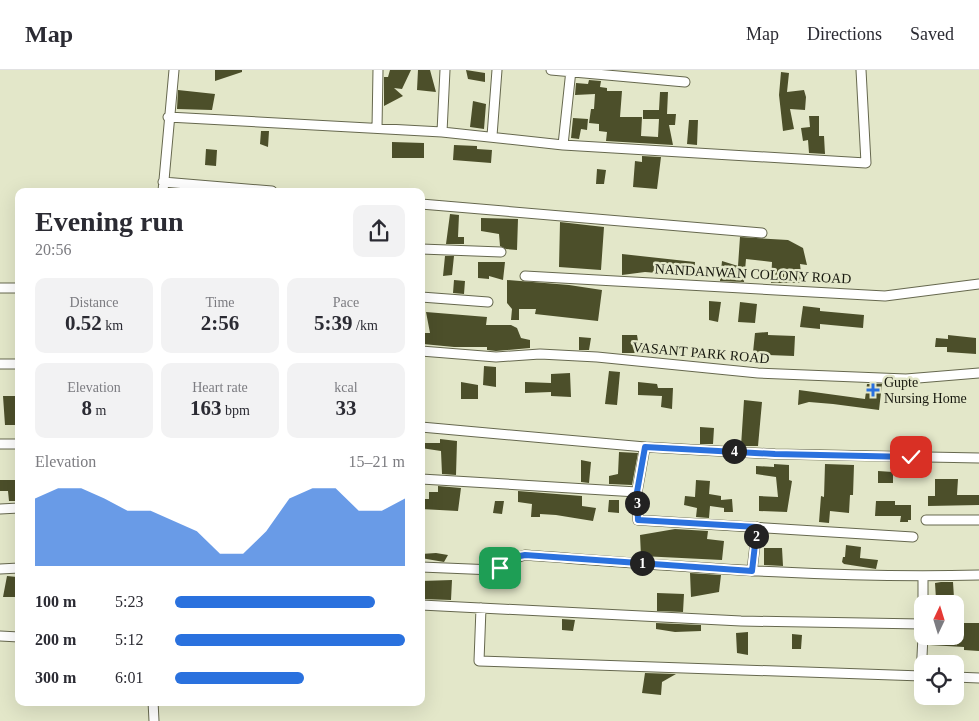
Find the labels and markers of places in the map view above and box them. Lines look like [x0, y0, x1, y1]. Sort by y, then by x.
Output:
place label: Gupte Nursing Home [884, 375, 967, 406]
marker: Gupte Nursing Home [866, 383, 880, 397]
pin [890, 436, 932, 478]
pin: 4 [722, 438, 746, 464]
pin: 3 [624, 490, 650, 516]
pin: 2 [744, 524, 768, 548]
pin [479, 547, 521, 589]
pin: 1 [630, 550, 654, 576]

